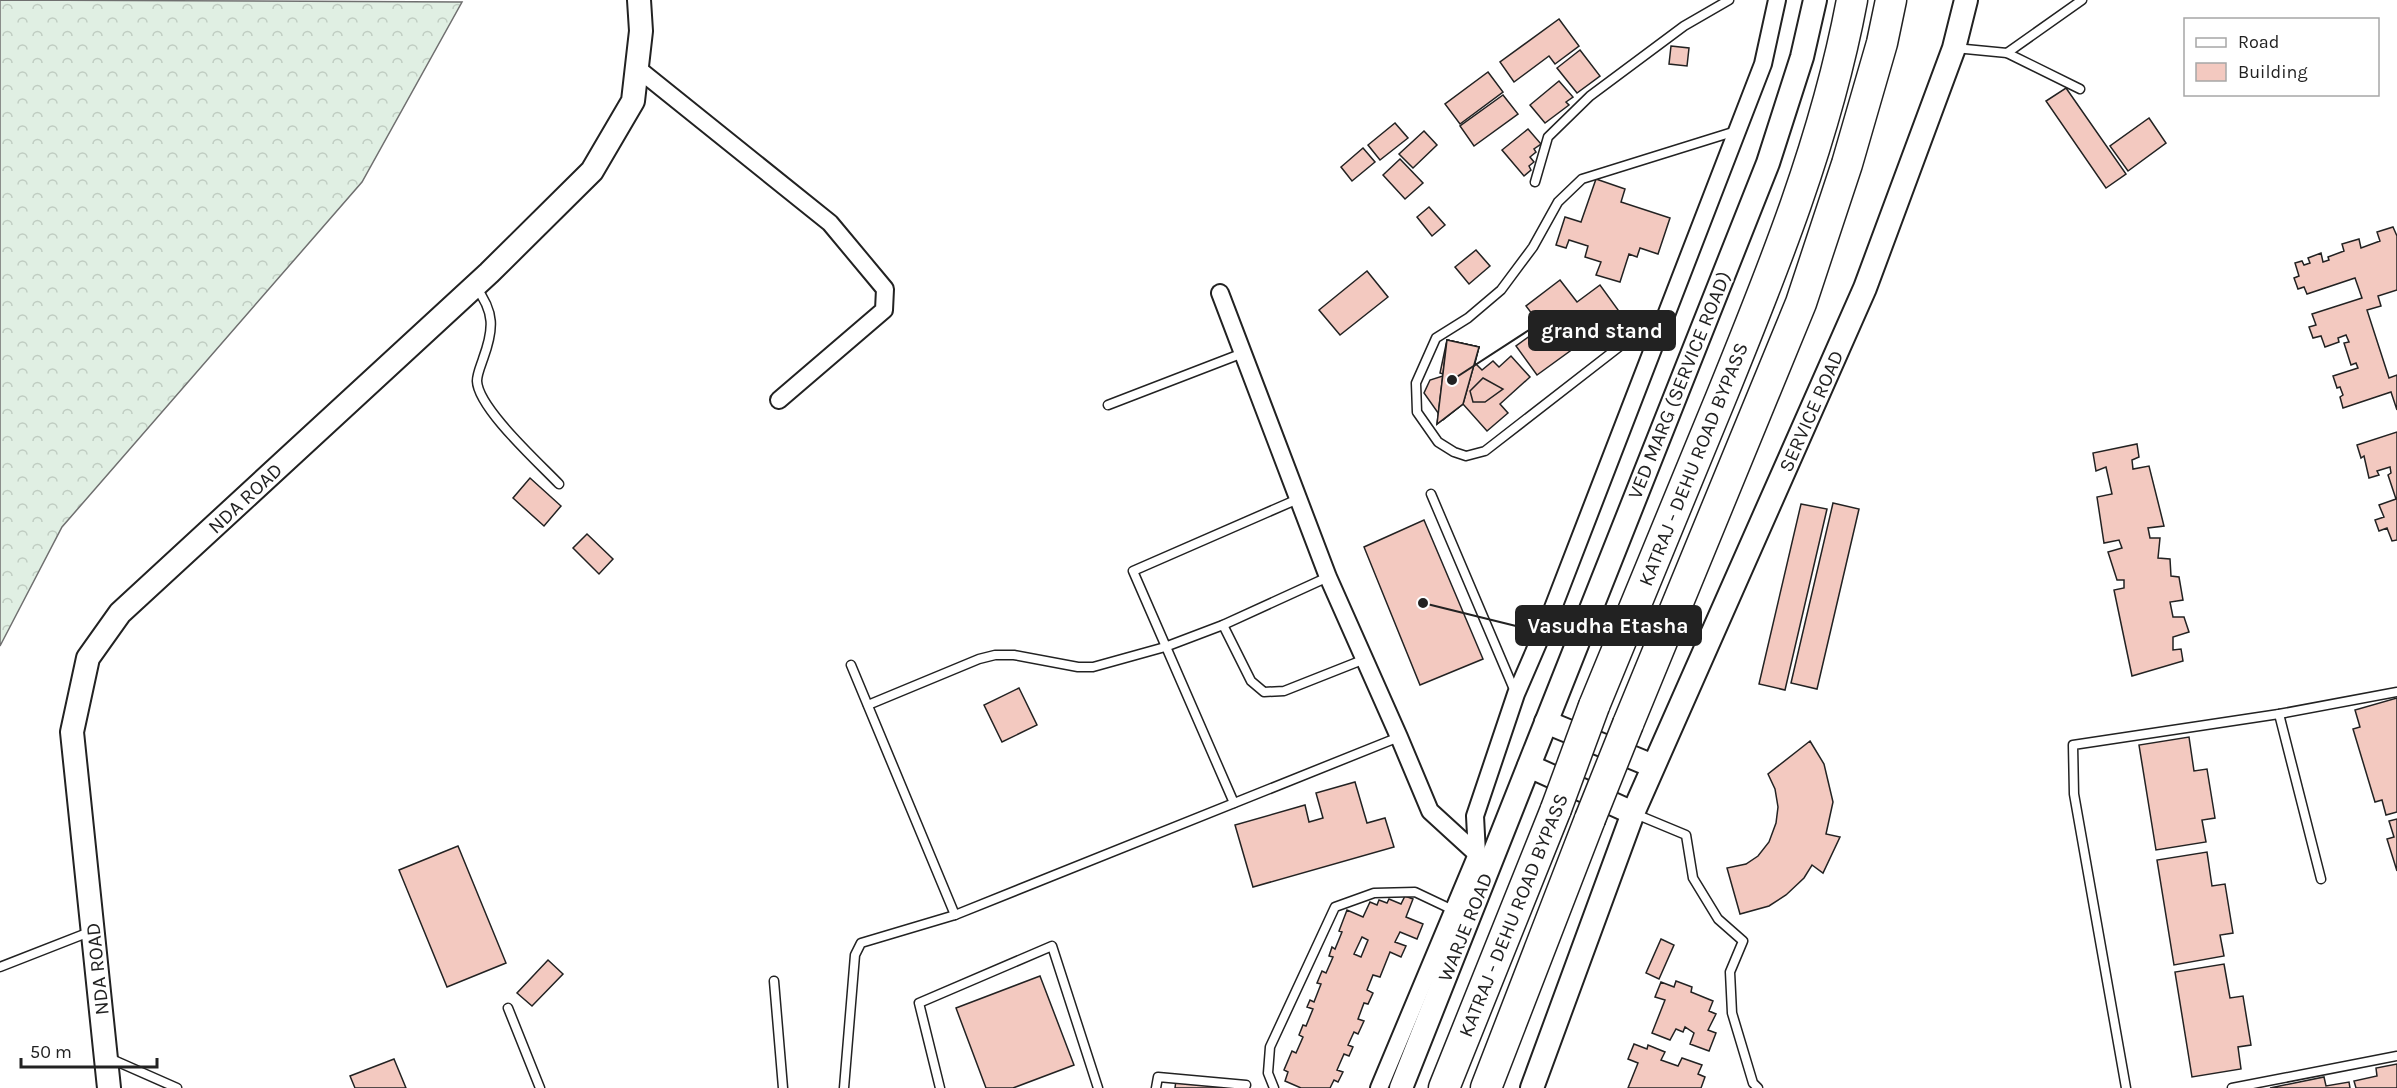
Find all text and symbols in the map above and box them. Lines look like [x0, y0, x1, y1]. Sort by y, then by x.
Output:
legend [2184, 18, 2379, 96]
text: Road [2238, 31, 2279, 53]
text: Building [2238, 61, 2308, 83]
street label: VED MARG (SERVICE ROAD) [1623, 268, 1736, 502]
callout: grand stand [1529, 311, 1675, 350]
text: grand stand [1541, 319, 1663, 343]
street label: KATRAJ - DEHU ROAD BYPASS [1634, 339, 1753, 589]
street label: SERVICE ROAD [1774, 347, 1849, 476]
street label: NDA ROAD [203, 458, 287, 538]
callout: Vasudha Etasha [1516, 606, 1701, 645]
text: Vasudha Etasha [1527, 614, 1689, 638]
street label: KATRAJ - DEHU ROAD BYPASS [1454, 790, 1573, 1040]
street label: WARJE ROAD [1433, 870, 1498, 985]
street label: NDA ROAD [81, 922, 114, 1016]
scale bar [21, 1031, 158, 1069]
text: 50 m [30, 1041, 72, 1063]

